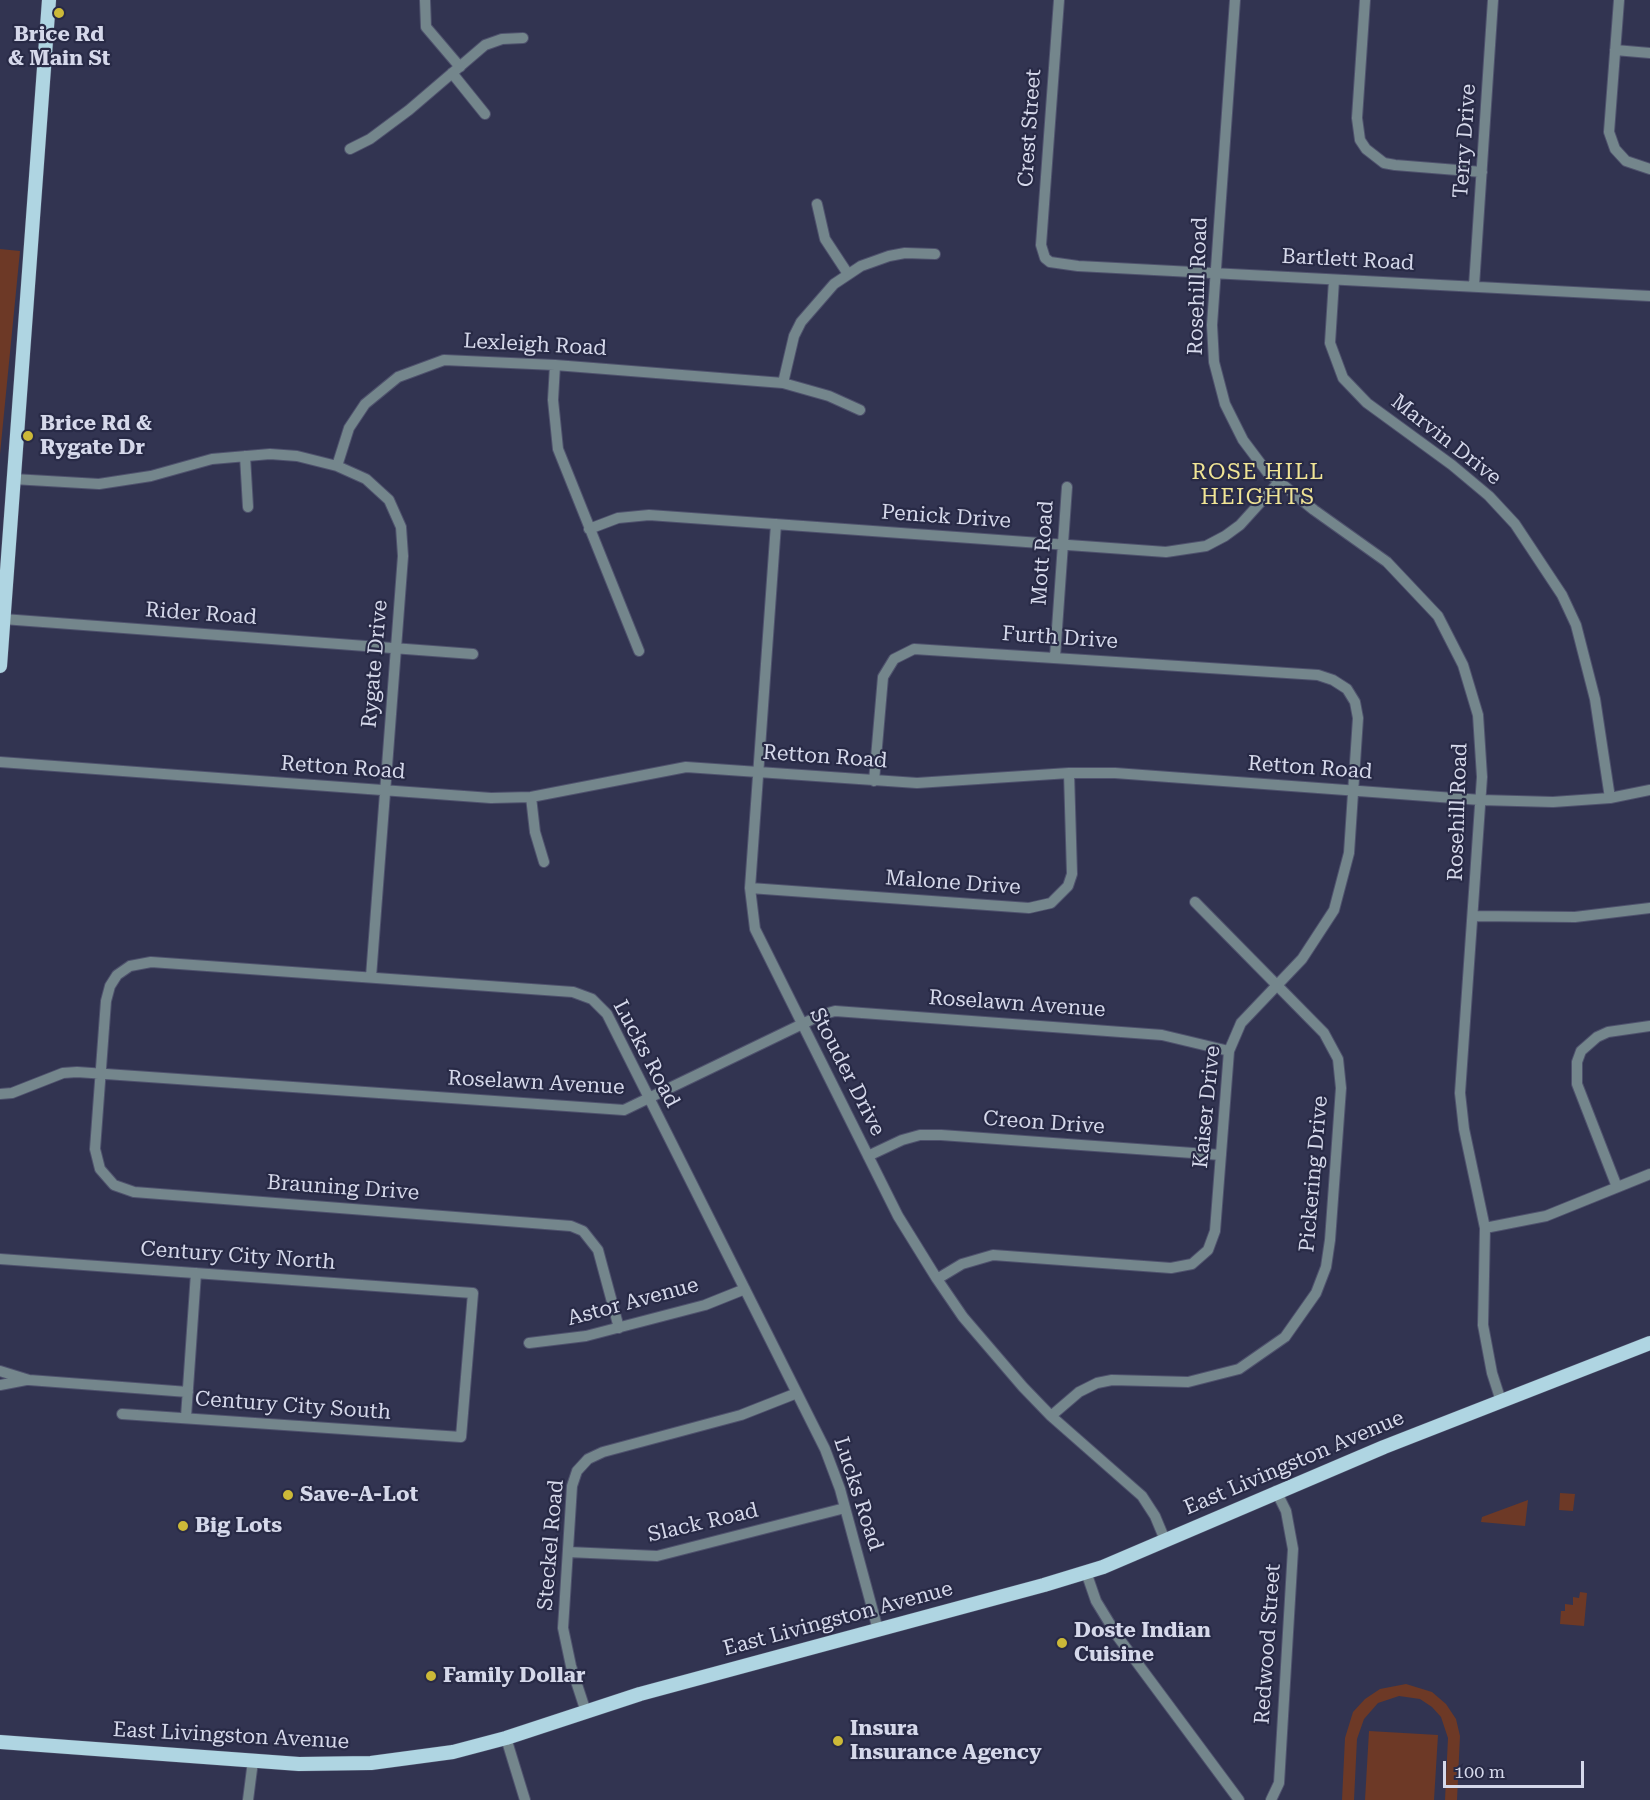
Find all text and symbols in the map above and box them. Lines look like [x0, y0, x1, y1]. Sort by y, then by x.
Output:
marker: Brice Rd & Main St [52, 6, 66, 20]
place label: Brice Rd & Main St [8, 22, 110, 72]
street label: Crest Street [1013, 68, 1047, 188]
street label: Terry Drive [1448, 83, 1482, 199]
street label: Rosehill Road [1183, 216, 1213, 356]
street label: Bartlett Road [1281, 244, 1415, 276]
street label: Lexleigh Road [463, 329, 607, 361]
street label: Marvin Drive [1386, 389, 1506, 491]
place label: Brice Rd & Rygate Dr [40, 411, 152, 461]
marker: Brice Rd & Rygate Dr [21, 429, 35, 443]
district label: ROSE HILL HEIGHTS [1191, 460, 1325, 512]
street label: Penick Drive [880, 500, 1012, 534]
street label: Mott Road [1027, 500, 1059, 606]
street label: Rider Road [144, 598, 258, 630]
street label: Rygate Drive [357, 599, 393, 729]
street label: Furth Drive [1001, 621, 1119, 655]
street label: Retton Road [762, 740, 888, 774]
street label: Rosehill Road [1443, 742, 1473, 882]
street label: Retton Road [280, 751, 406, 785]
street label: Retton Road [1247, 751, 1373, 785]
street label: Malone Drive [884, 866, 1022, 900]
street label: Roselawn Avenue [928, 985, 1106, 1023]
street label: Lucks Road [607, 996, 685, 1112]
street label: Stouder Drive [804, 1004, 890, 1140]
street label: Kaiser Drive [1188, 1044, 1226, 1170]
street label: Roselawn Avenue [447, 1066, 625, 1100]
street label: Pickering Drive [1295, 1095, 1333, 1253]
street label: Creon Drive [982, 1106, 1106, 1140]
street label: Brauning Drive [266, 1170, 420, 1206]
street label: Century City North [140, 1237, 336, 1275]
street label: Astor Avenue [565, 1272, 701, 1332]
street label: Century City South [194, 1387, 392, 1425]
street label: East Livingston Avenue [1180, 1405, 1408, 1521]
street label: Lucks Road [828, 1434, 888, 1554]
street label: Steckel Road [533, 1478, 569, 1612]
place label: Save-A-Lot [300, 1482, 418, 1508]
marker: Save-A-Lot [281, 1488, 295, 1502]
street label: Slack Road [645, 1498, 761, 1548]
place label: Big Lots [195, 1513, 282, 1539]
marker: Big Lots [176, 1519, 190, 1533]
street label: Redwood Street [1250, 1563, 1286, 1725]
street label: East Livingston Avenue [720, 1576, 956, 1662]
place label: Doste Indian Cuisine [1074, 1618, 1211, 1668]
marker: Doste Indian Cuisine [1055, 1636, 1069, 1650]
place label: Family Dollar [443, 1663, 585, 1689]
marker: Family Dollar [424, 1669, 438, 1683]
place label: Insura Insurance Agency [850, 1716, 1042, 1766]
street label: East Livingston Avenue [112, 1717, 350, 1755]
marker: Insura Insurance Agency [831, 1734, 845, 1748]
scale bar [1446, 1749, 1587, 1787]
text: 100 m [1454, 1761, 1505, 1782]

